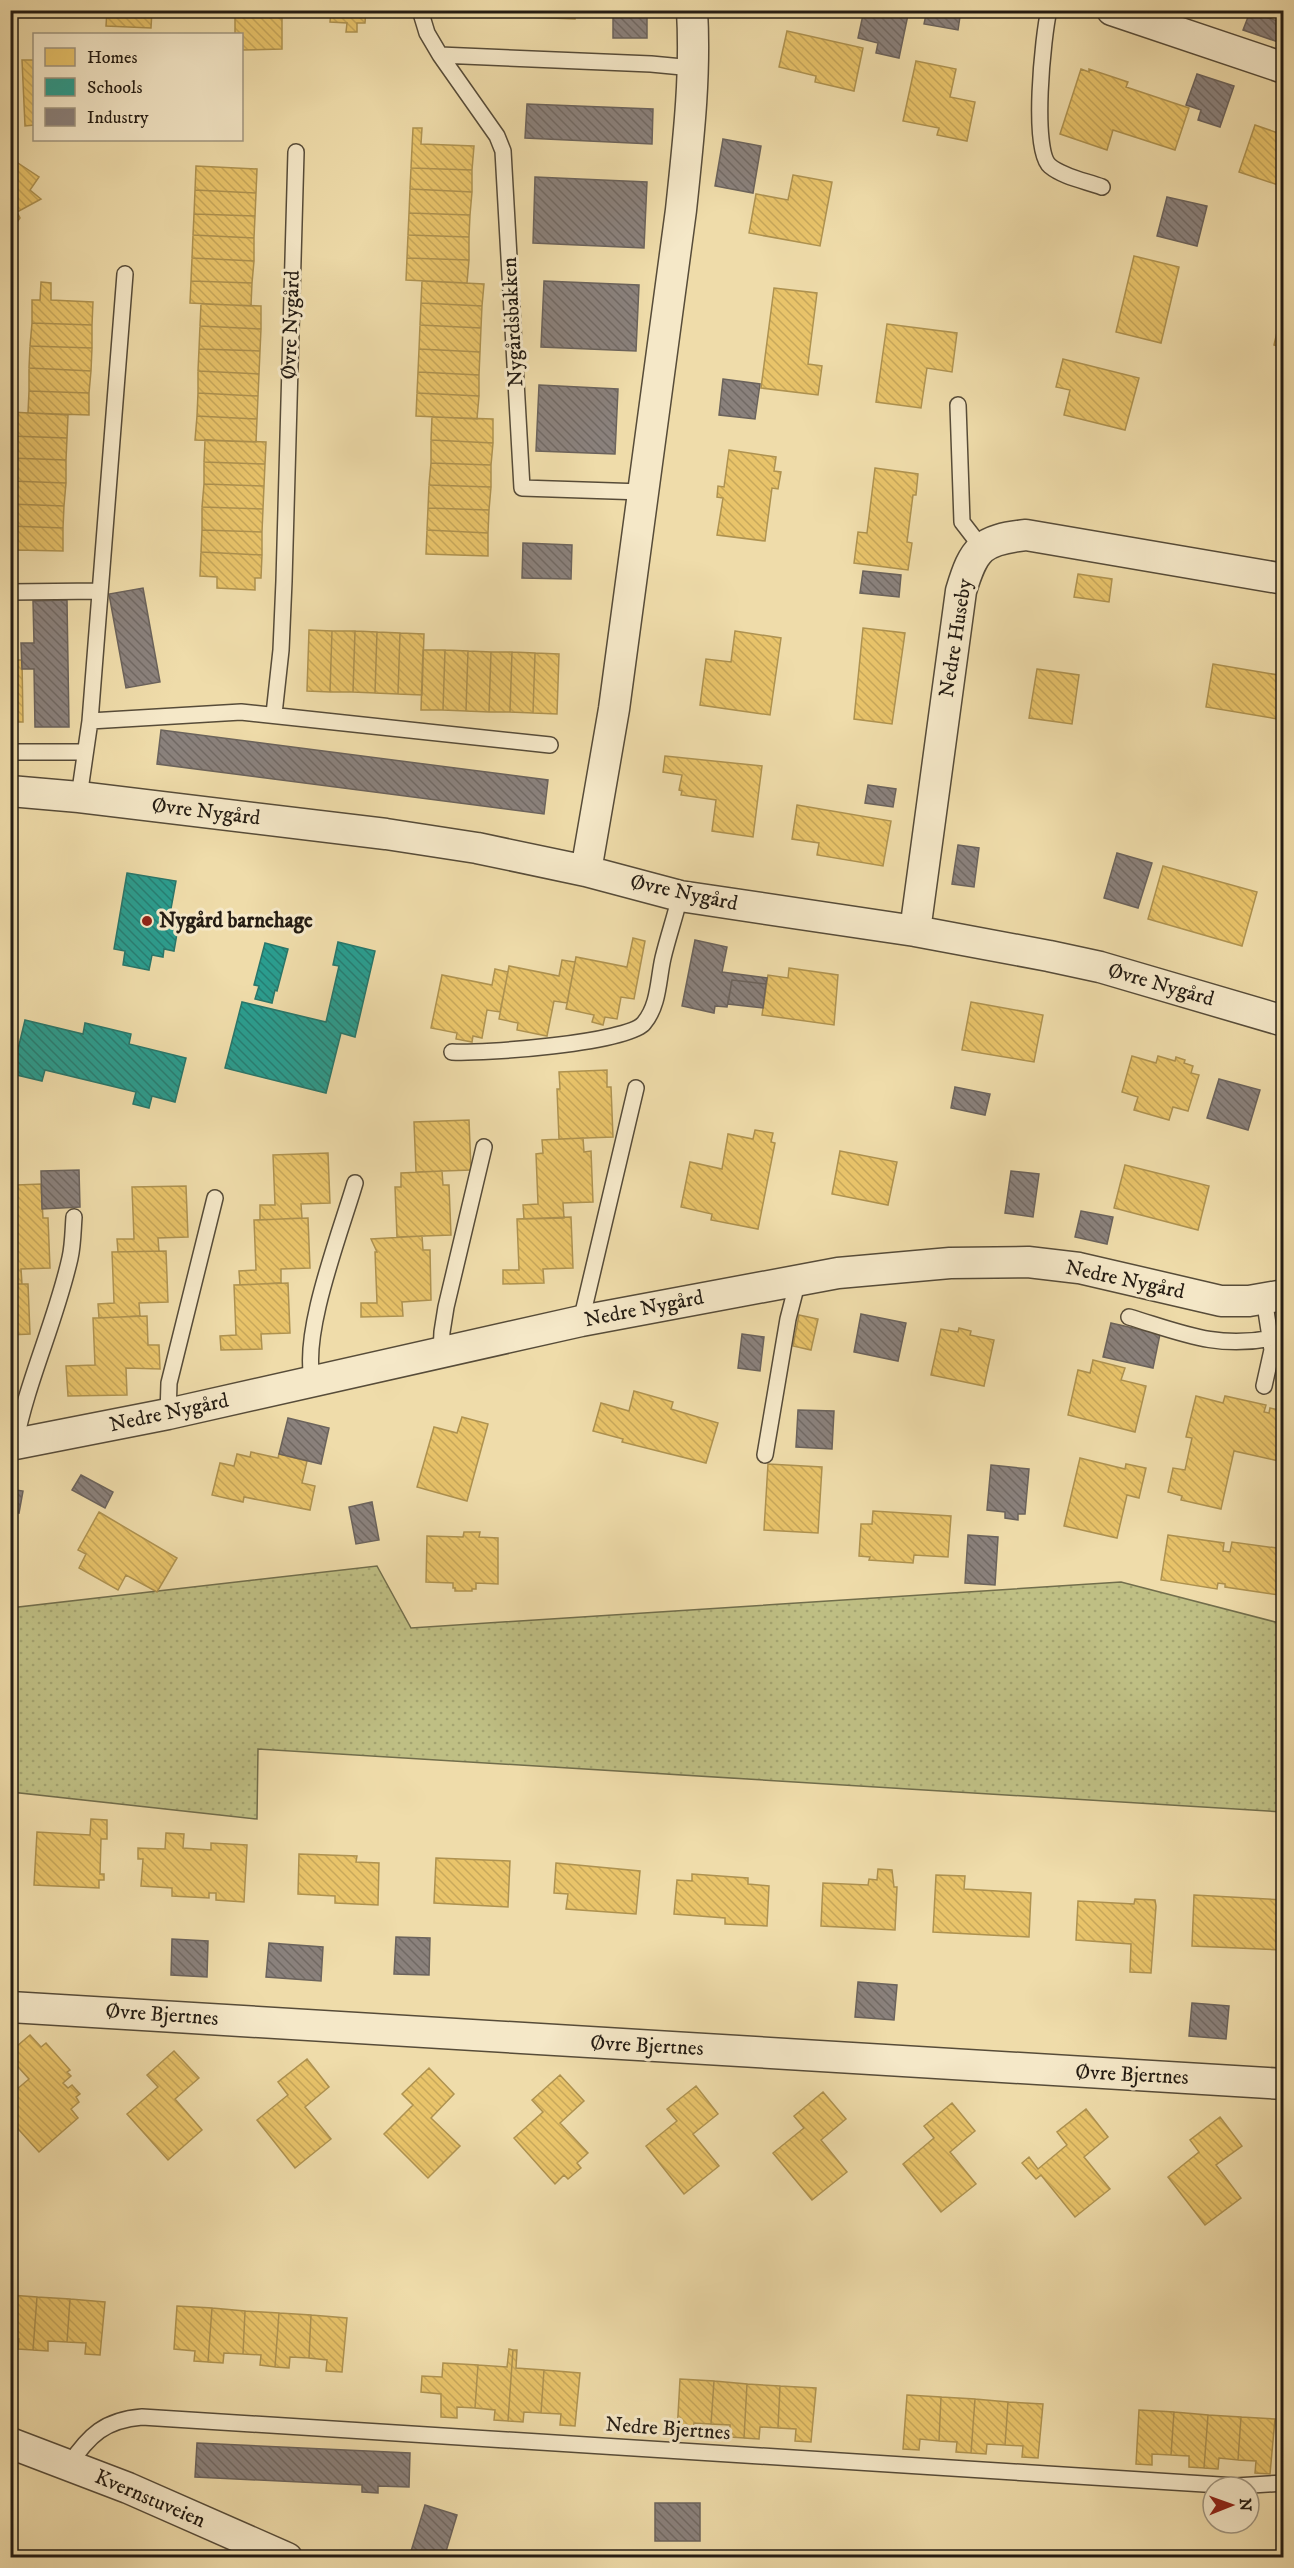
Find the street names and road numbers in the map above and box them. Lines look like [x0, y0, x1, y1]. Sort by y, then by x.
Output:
street label: Nygårdsbakken [497, 256, 529, 388]
street label: Øvre Nygård [276, 269, 306, 380]
street label: Nedre Huseby [934, 576, 978, 699]
street label: Øvre Nygård [150, 792, 262, 832]
street label: Øvre Nygård [628, 869, 741, 917]
street label: Øvre Nygård [1105, 957, 1218, 1013]
street label: Nedre Nygård [1063, 1255, 1187, 1305]
street label: Nedre Nygård [582, 1285, 706, 1333]
street label: Nedre Nygård [107, 1388, 231, 1438]
street label: Øvre Bjertnes [105, 1998, 219, 2032]
street label: Øvre Bjertnes [590, 2030, 704, 2062]
street label: Øvre Bjertnes [1075, 2059, 1189, 2091]
street label: Nedre Bjertnes [605, 2412, 731, 2446]
street label: Kvernstuveien [91, 2464, 209, 2534]

